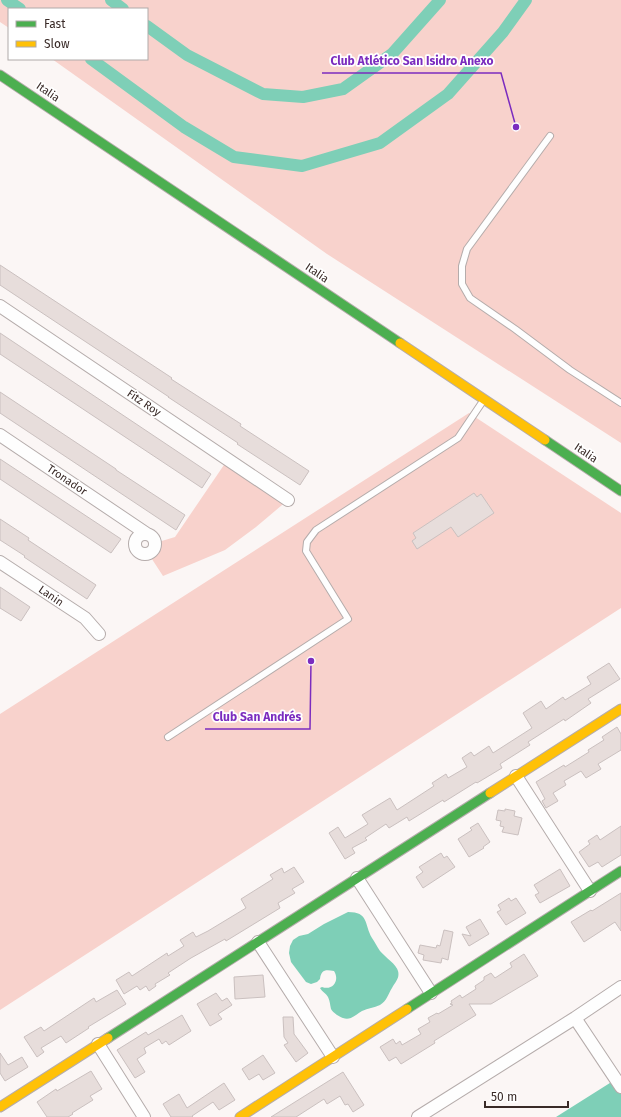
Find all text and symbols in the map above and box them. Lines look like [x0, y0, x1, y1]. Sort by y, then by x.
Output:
legend [8, 8, 148, 60]
text: Fast [44, 17, 66, 31]
text: Slow [44, 37, 70, 51]
callout: Club Atlético San Isidro Anexo [322, 49, 501, 73]
text: Club Atlético San Isidro Anexo [330, 54, 494, 68]
street label: Italia [34, 80, 62, 104]
street label: Italia [303, 261, 331, 285]
street label: Fitz Roy [125, 387, 164, 419]
street label: Italia [572, 441, 600, 465]
street label: Tronador [45, 462, 90, 498]
street label: Lanin [36, 583, 66, 609]
callout: Club San Andrés [205, 705, 310, 729]
text: Club San Andrés [213, 710, 301, 724]
scale bar [485, 1083, 568, 1109]
text: 50 m [491, 1090, 517, 1104]

